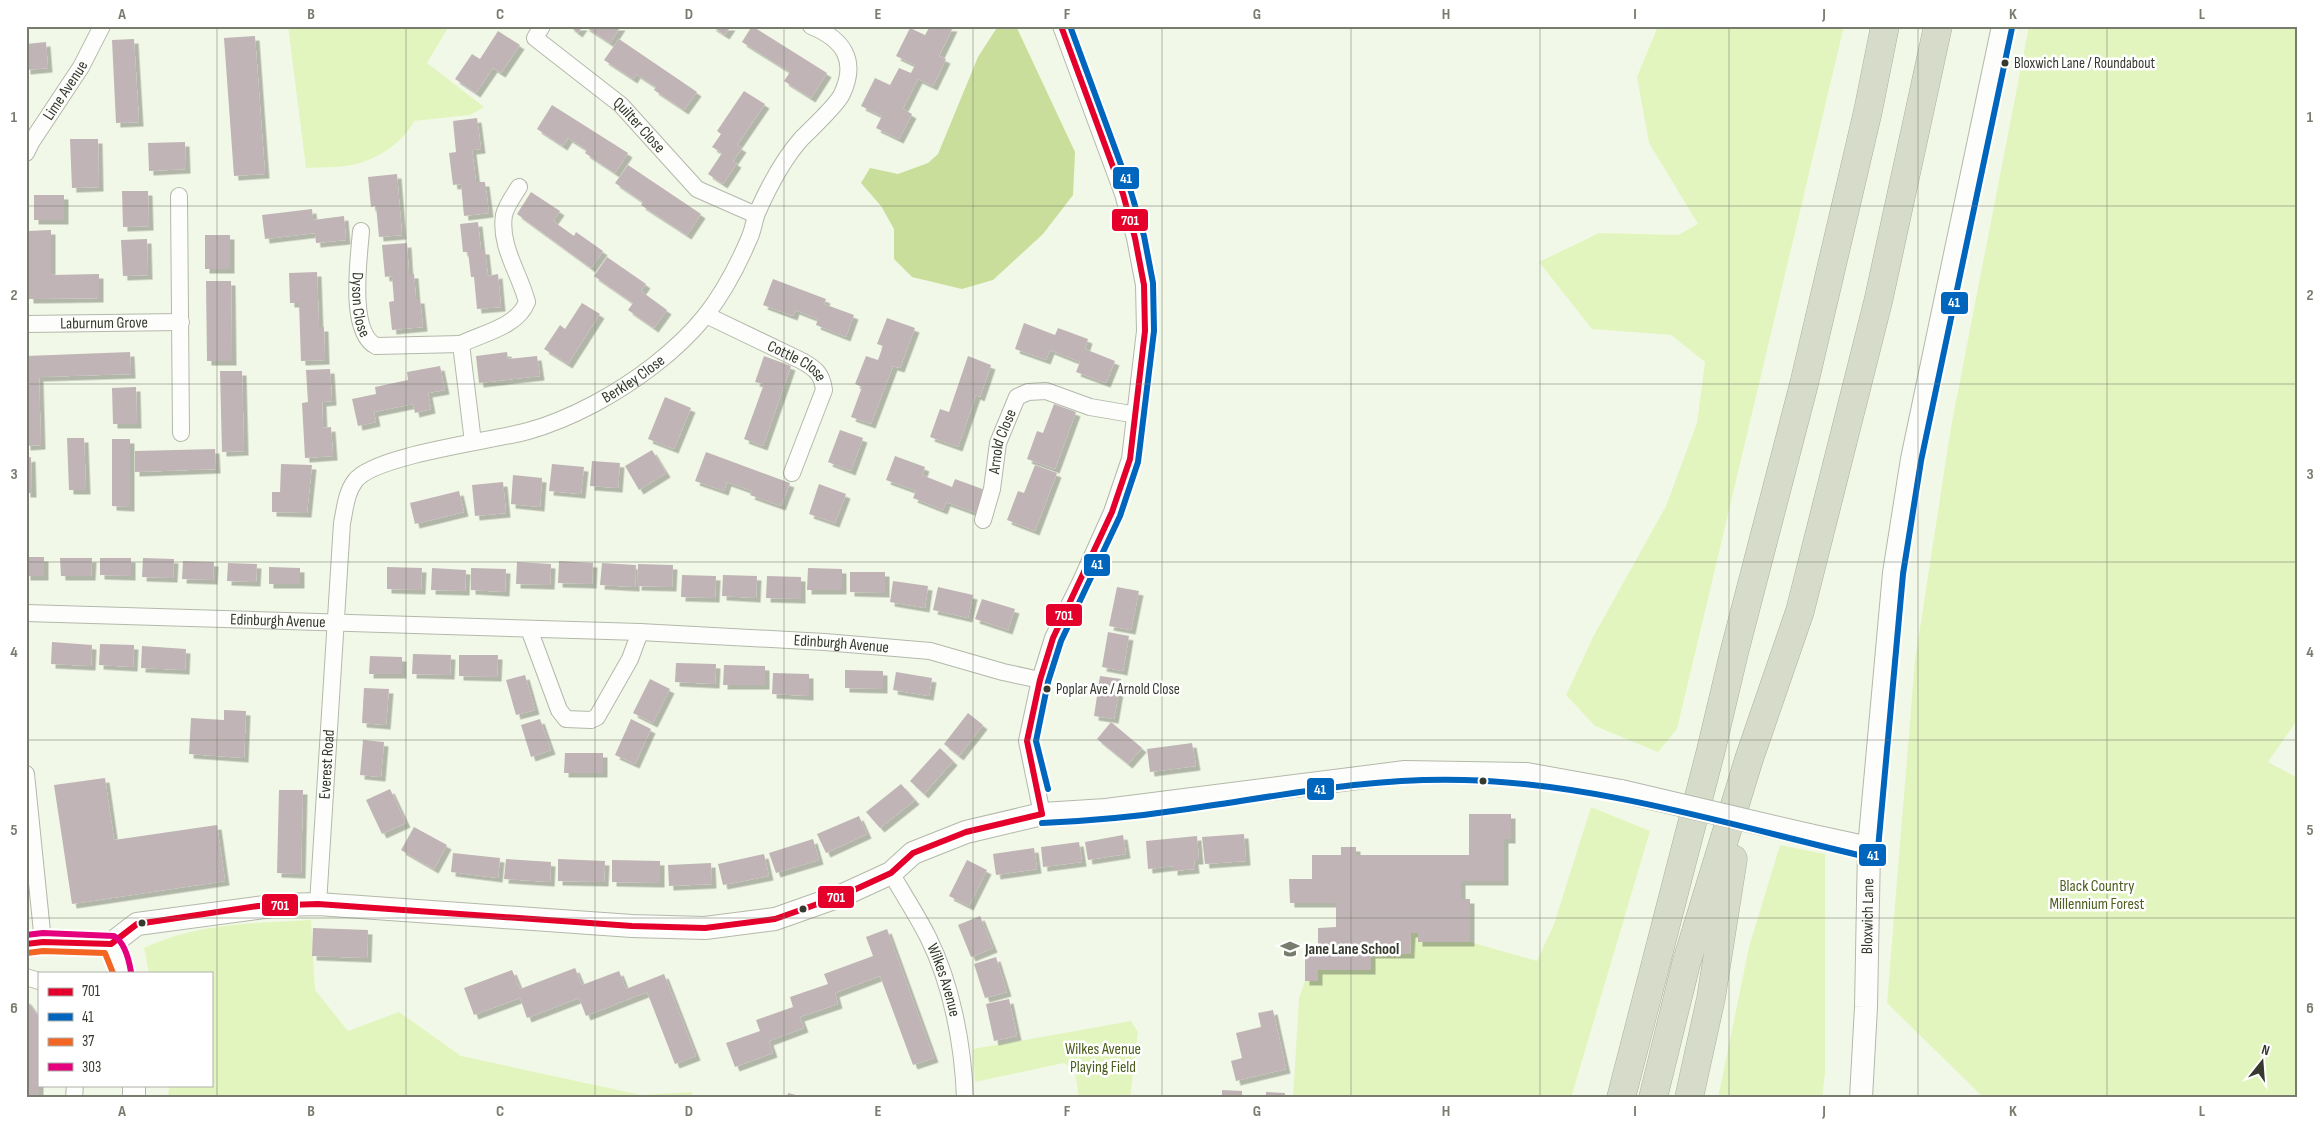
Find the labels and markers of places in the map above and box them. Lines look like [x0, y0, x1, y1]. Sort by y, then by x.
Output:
place label: Bloxwich Lane / Roundabout [2014, 54, 2156, 73]
marker: Bloxwich Lane / Roundabout [2000, 58, 2010, 68]
place label: Poplar Ave / Arnold Close [1056, 680, 1180, 699]
marker: Poplar Ave / Arnold Close [1042, 684, 1052, 694]
unlabelled marker [1478, 776, 1488, 786]
unlabelled marker [798, 904, 808, 914]
unlabelled marker [137, 918, 147, 928]
school or university icon: Jane Lane School [1279, 938, 1301, 960]
place label: Jane Lane School [1304, 940, 1399, 959]

